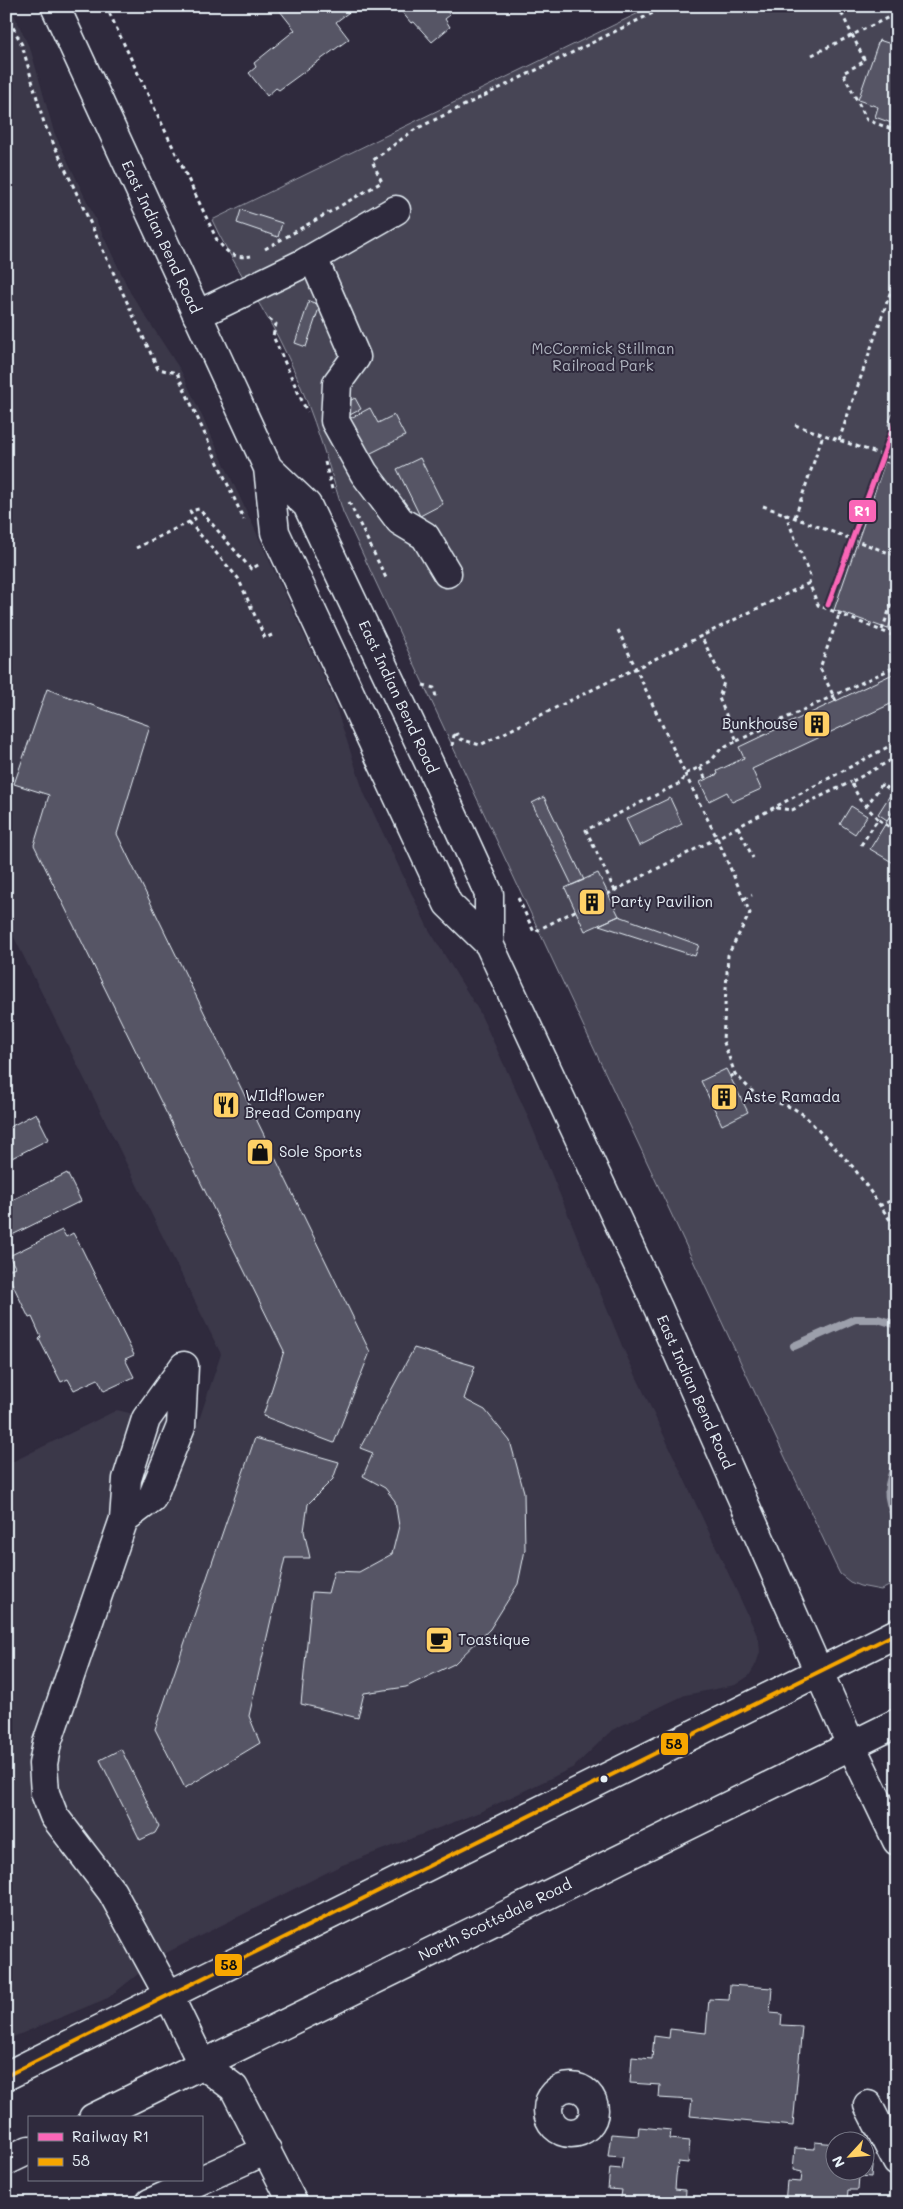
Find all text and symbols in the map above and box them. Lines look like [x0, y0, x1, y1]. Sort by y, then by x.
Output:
street label: East Indian Bend Road [118, 157, 206, 316]
park label: McCormick Stillman Railroad Park [532, 338, 674, 375]
line badge: R1 [848, 499, 877, 523]
text: R1 [854, 501, 870, 520]
street label: East Indian Bend Road [355, 617, 443, 776]
building icon: Bunkhouse [802, 709, 832, 739]
place label: Bunkhouse [722, 713, 798, 733]
building icon: Party Pavilion [577, 887, 607, 917]
place label: Party Pavilion [611, 891, 713, 911]
building icon: Aste Ramada [709, 1082, 739, 1112]
place label: WIldflower Bread Company [245, 1085, 361, 1122]
place label: Aste Ramada [743, 1086, 840, 1106]
restaurant icon: WIldflower Bread Company [211, 1090, 241, 1120]
shop icon: Sole Sports [245, 1137, 275, 1167]
place label: Sole Sports [279, 1141, 362, 1161]
street label: East Indian Bend Road [653, 1311, 739, 1472]
cafe icon: Toastique [424, 1625, 454, 1655]
place label: Toastique [458, 1629, 530, 1649]
line badge: 58 [660, 1732, 689, 1756]
text: 58 [666, 1734, 683, 1753]
unlabelled marker [599, 1774, 609, 1784]
street label: North Scottsdale Road [415, 1873, 574, 1965]
line badge: 58 [214, 1953, 243, 1977]
text: 58 [221, 1955, 238, 1974]
legend [28, 2116, 202, 2182]
text: Railway R1 [72, 2126, 149, 2146]
north arrow [826, 2132, 876, 2182]
text: 58 [72, 2150, 90, 2170]
text: N [827, 2153, 849, 2171]

